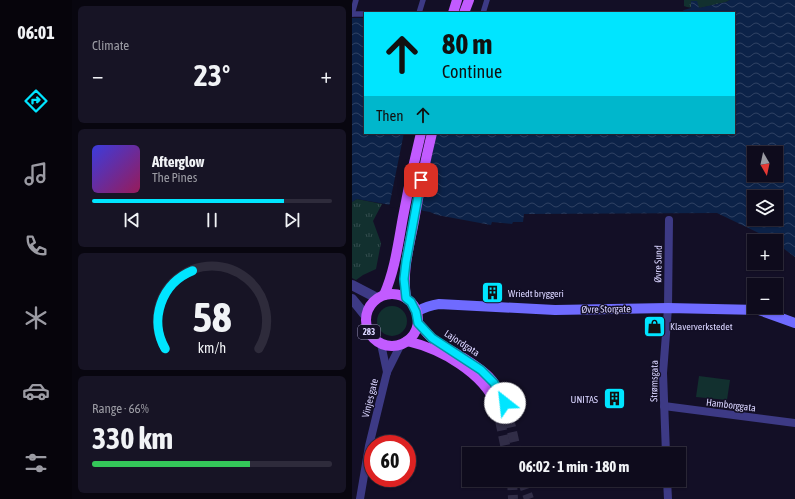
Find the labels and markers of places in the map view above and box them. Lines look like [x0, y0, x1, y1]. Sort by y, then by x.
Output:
pin [404, 163, 438, 197]
building icon: Wriedt bryggeri [479, 280, 505, 306]
place label: Wriedt bryggeri [508, 288, 564, 299]
shop icon: Klaververkstedet [642, 313, 668, 339]
place label: Klaververkstedet [670, 321, 733, 332]
building icon: UNITAS [601, 386, 627, 412]
place label: UNITAS [571, 394, 598, 405]

